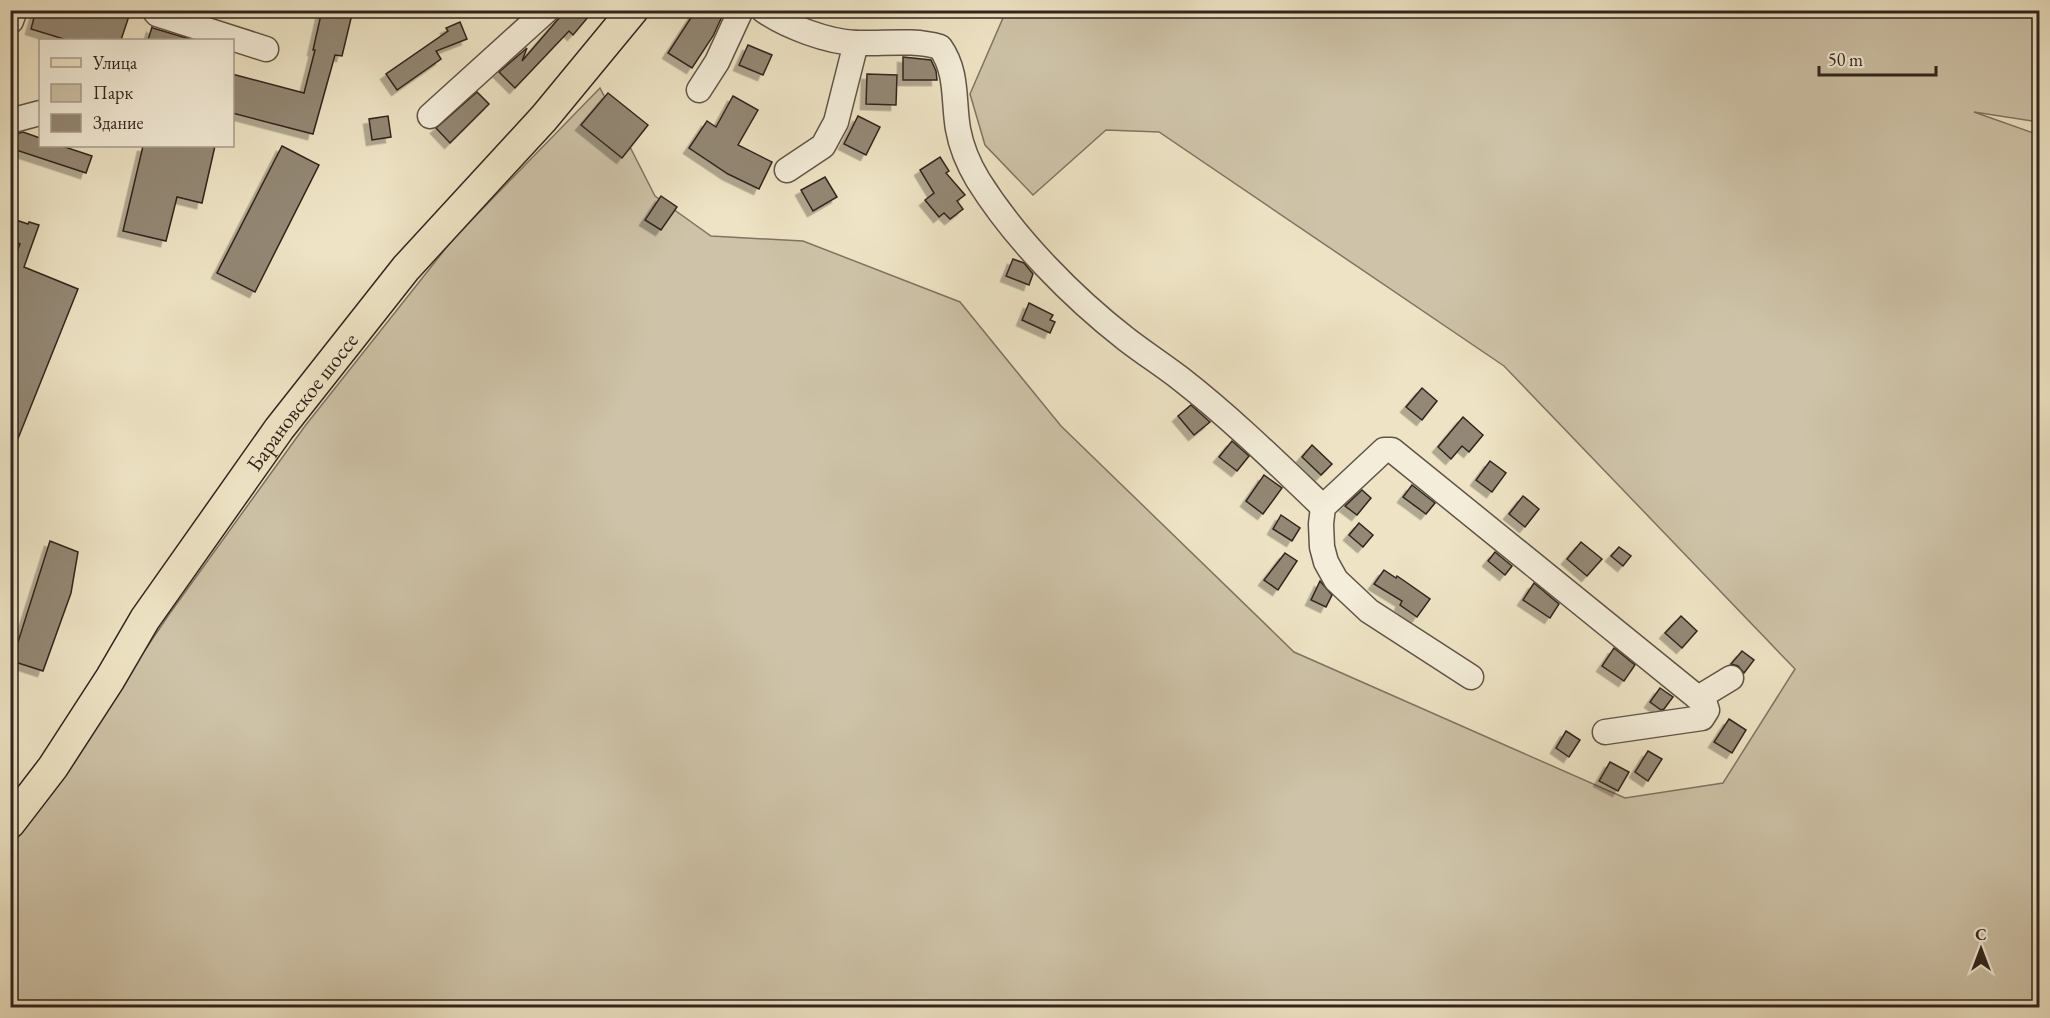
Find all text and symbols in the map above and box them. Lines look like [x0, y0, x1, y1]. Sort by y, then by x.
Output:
legend [39, 39, 234, 147]
scale bar [1819, 39, 1936, 77]
text: 50 m [1828, 48, 1863, 71]
text: Улица [92, 51, 138, 74]
text: Парк [93, 81, 133, 104]
text: Здание [93, 111, 143, 134]
street label: Барановское шоссе [240, 326, 365, 477]
north arrow [1951, 919, 2011, 979]
text: С [1975, 924, 1987, 945]

